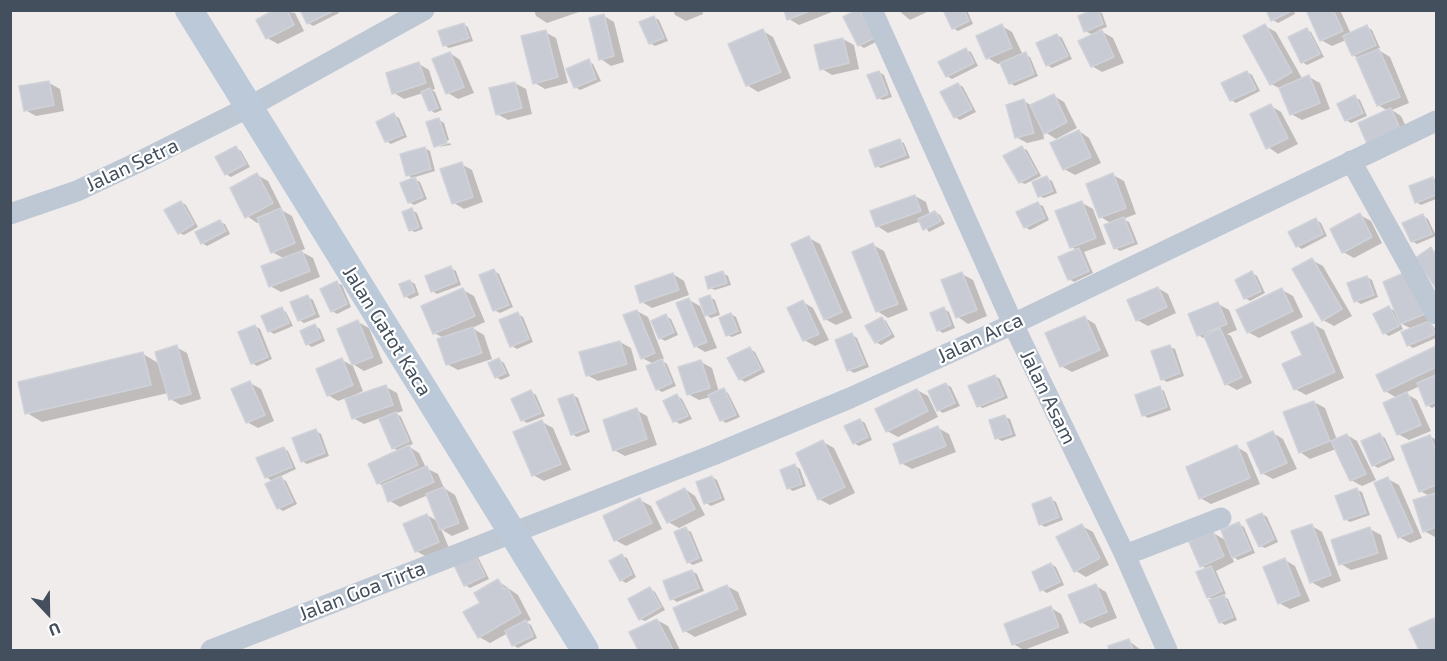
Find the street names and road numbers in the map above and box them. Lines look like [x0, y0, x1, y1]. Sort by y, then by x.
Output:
street label: Jalan Setra [82, 133, 182, 197]
street label: Jalan Gatot Kaca [337, 261, 437, 401]
street label: Jalan Arca [933, 308, 1027, 368]
street label: Jalan Asam [1015, 346, 1081, 448]
street label: Jalan Goa Tirta [295, 556, 429, 626]

